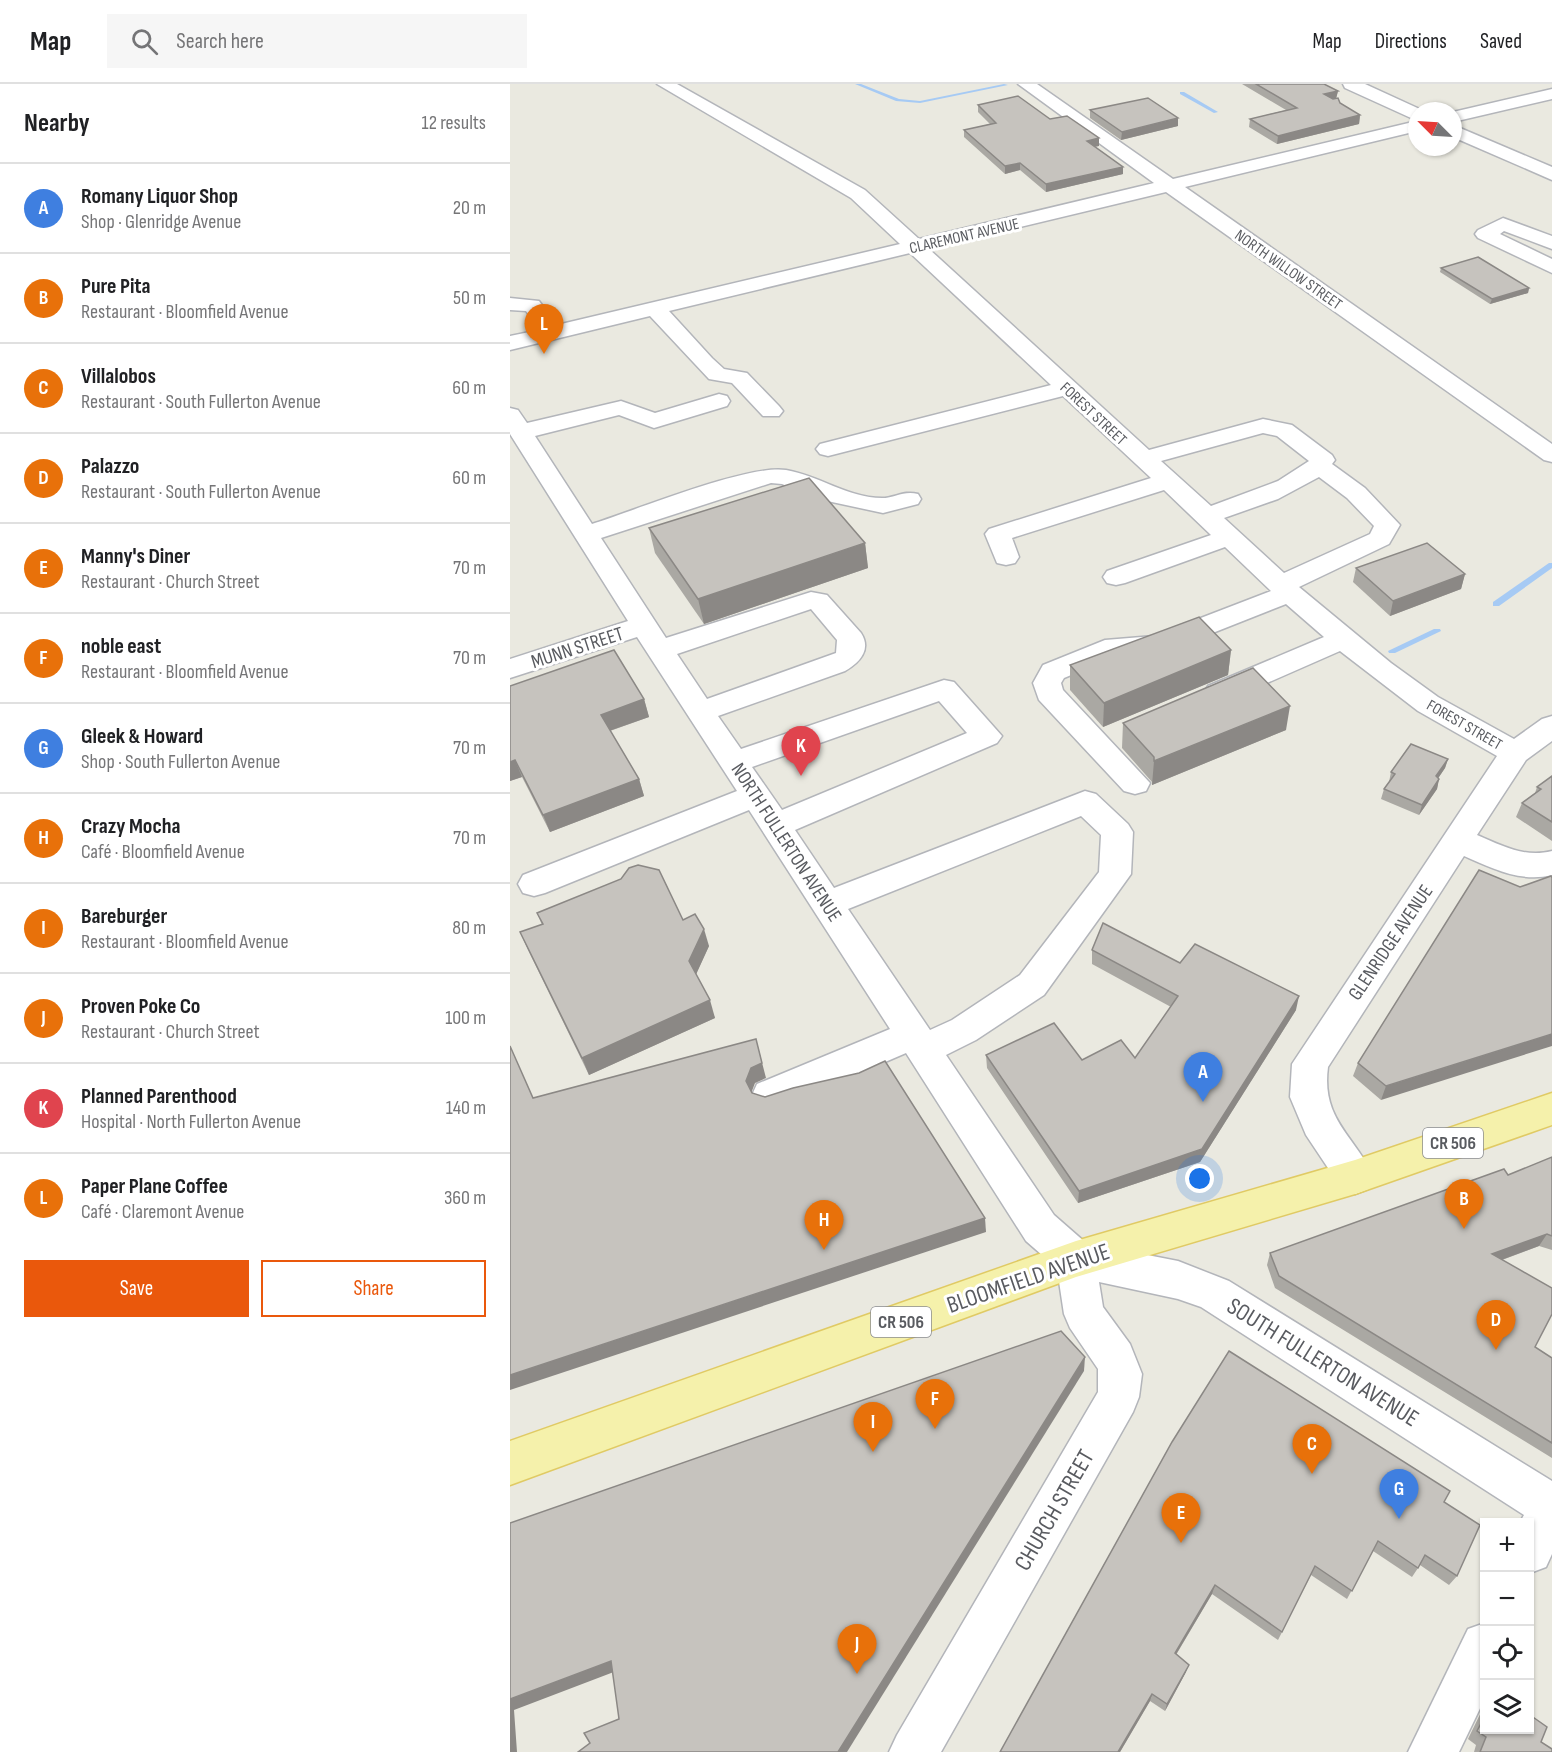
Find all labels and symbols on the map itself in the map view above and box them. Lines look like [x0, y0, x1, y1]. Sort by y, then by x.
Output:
north arrow [1408, 102, 1462, 156]
street label: CLAREMONT AVENUE [908, 215, 1021, 258]
street label: NORTH WILLOW STREET [1231, 226, 1346, 315]
pin: L [525, 304, 564, 354]
street label: FOREST STREET [1056, 378, 1131, 450]
street label: MUNN STREET [528, 622, 627, 674]
street label: FOREST STREET [1423, 696, 1506, 755]
pin: K [782, 726, 820, 776]
street label: NORTH FULLERTON AVENUE [726, 759, 847, 927]
street label: GLENRIDGE AVENUE [1343, 880, 1438, 1005]
pin: A [1184, 1052, 1222, 1102]
road number: CR 506 [1423, 1128, 1483, 1158]
your location [1185, 1164, 1214, 1193]
pin: B [1444, 1180, 1484, 1229]
pin: H [804, 1200, 844, 1250]
street label: BLOOMFIELD AVENUE [943, 1237, 1113, 1320]
street label: SOUTH FULLERTON AVENUE [1221, 1292, 1424, 1433]
pin: D [1476, 1300, 1516, 1350]
road number: CR 506 [871, 1307, 931, 1337]
pin: F [916, 1380, 954, 1429]
pin: I [854, 1402, 892, 1452]
pin: C [1292, 1424, 1332, 1474]
street label: CHURCH STREET [1008, 1444, 1101, 1576]
pin: G [1380, 1470, 1418, 1519]
pin: E [1162, 1494, 1200, 1543]
pin: J [838, 1624, 876, 1674]

